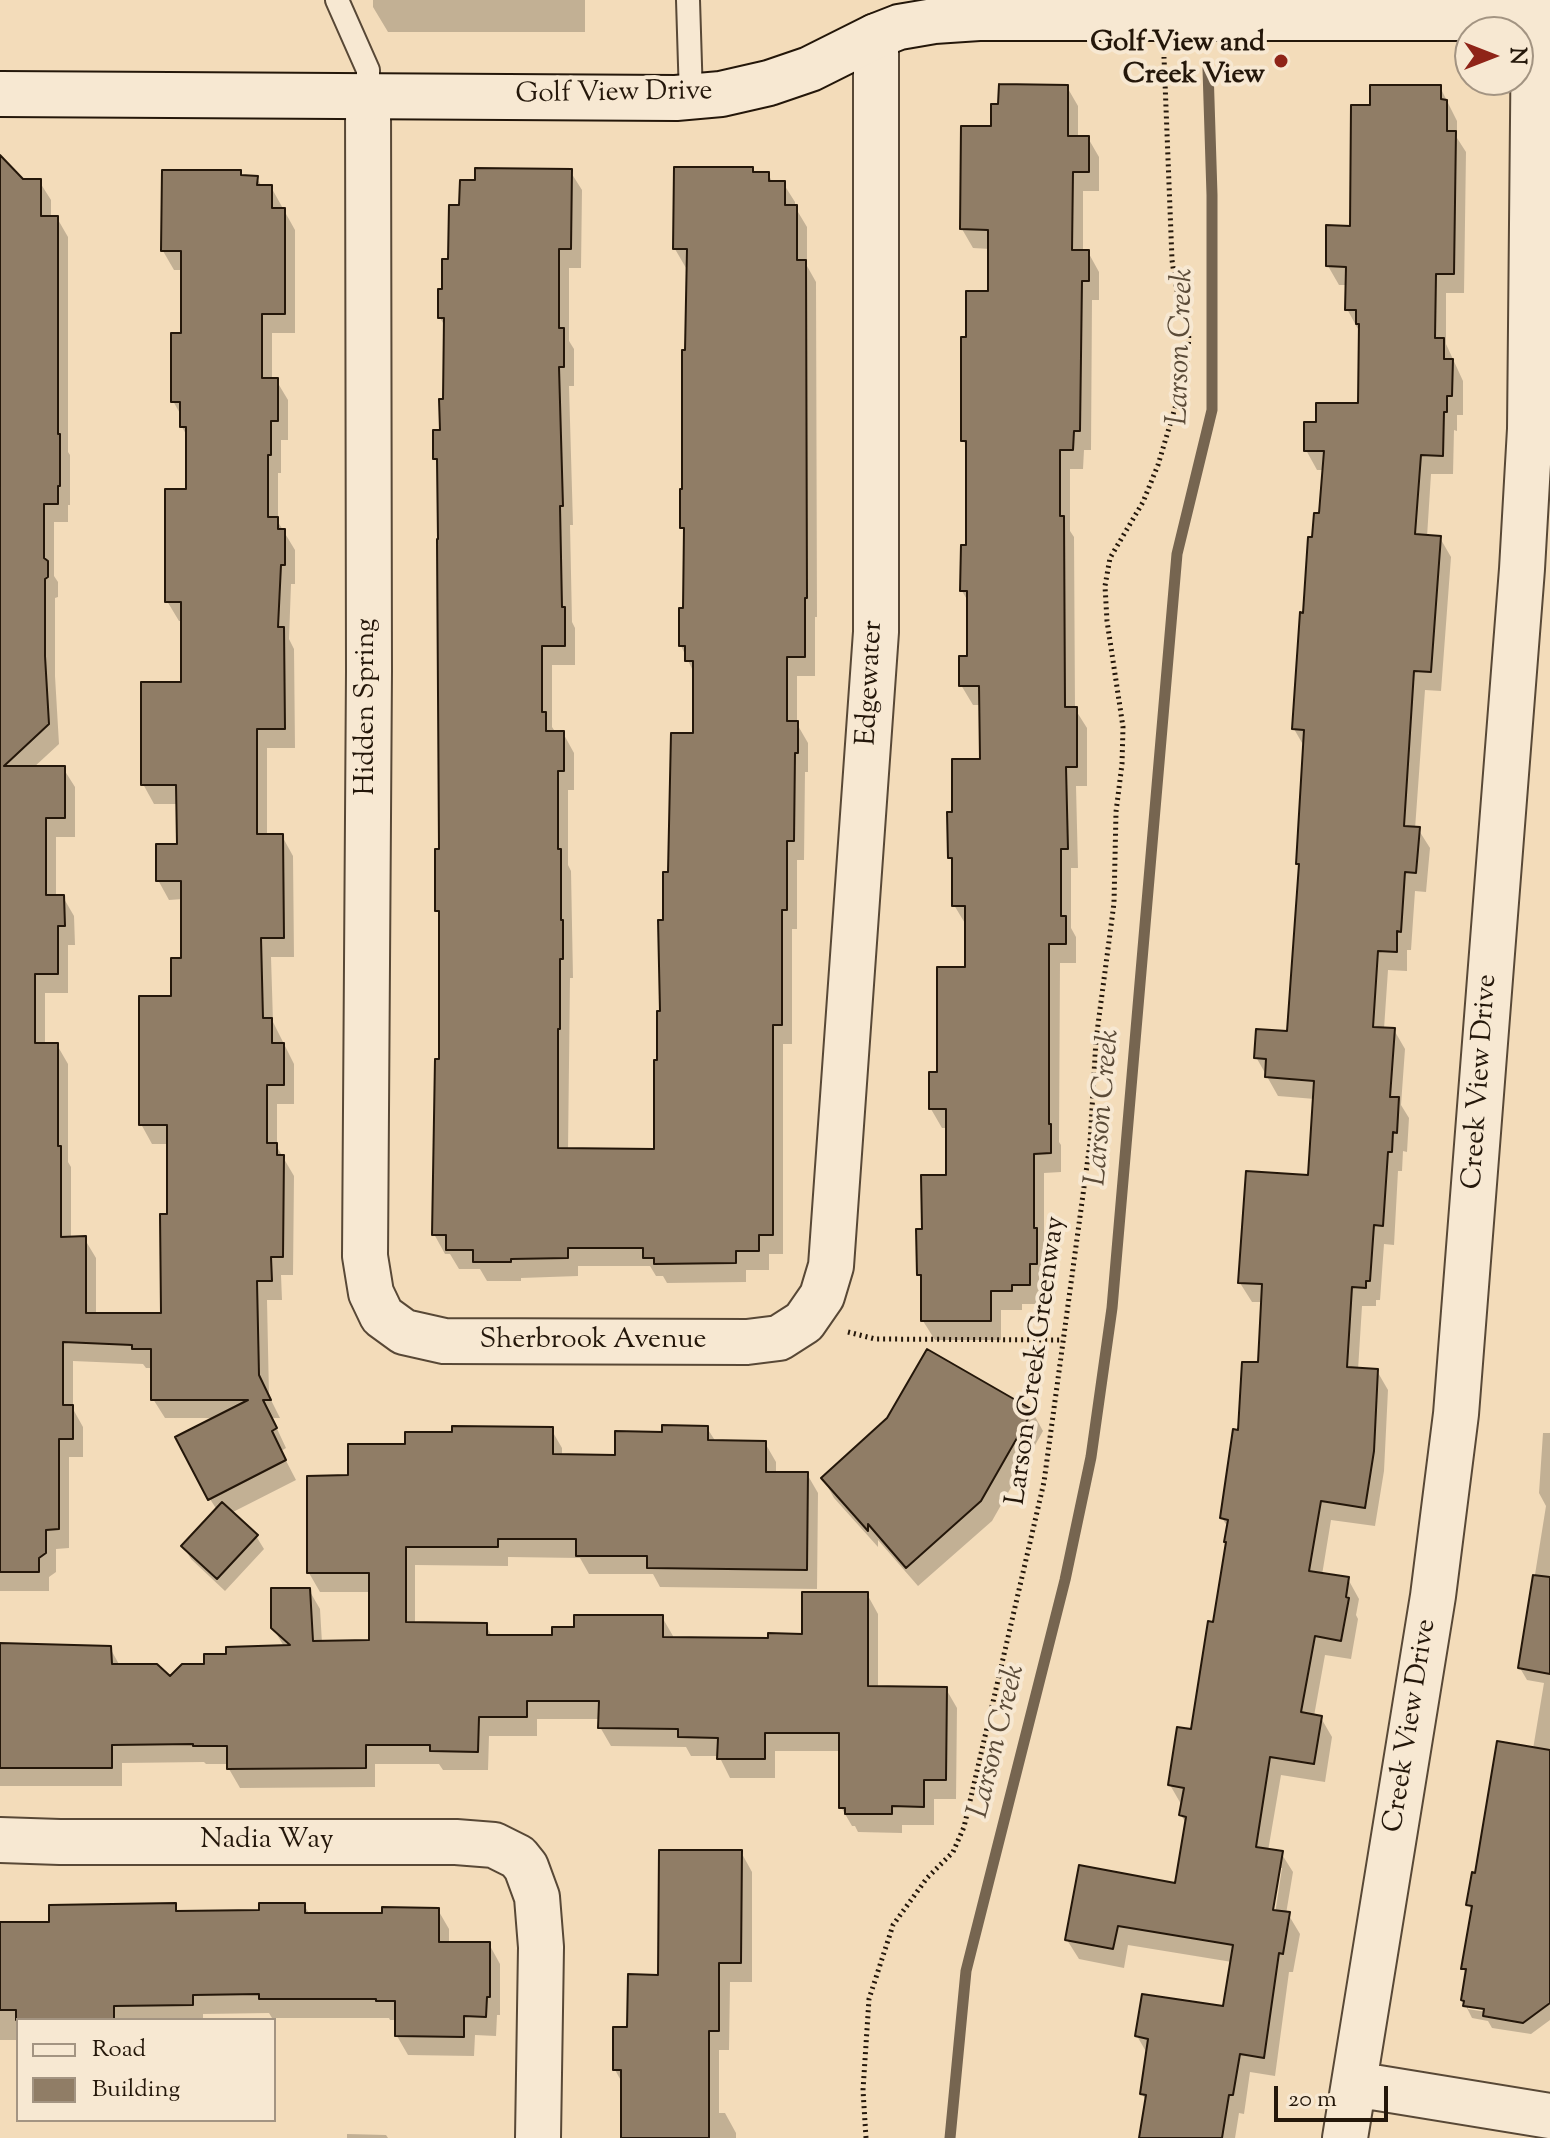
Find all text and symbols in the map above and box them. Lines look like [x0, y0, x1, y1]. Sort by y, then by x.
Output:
north arrow [1454, 16, 1534, 96]
place label: Golf View and Creek View [1090, 28, 1265, 94]
text: N [1500, 47, 1532, 65]
marker: Golf View and Creek View [1272, 52, 1290, 70]
street label: Golf View Drive [515, 76, 713, 114]
water label: Larson Creek [1162, 268, 1204, 426]
street label: Hidden Spring [351, 618, 385, 796]
street label: Edgewater [852, 620, 892, 746]
street label: Creek View Drive [1458, 973, 1506, 1191]
water label: Larson Creek [1080, 1028, 1130, 1188]
street label: Larson Creek Greenway [1001, 1214, 1075, 1508]
street label: Sherbrook Avenue [479, 1325, 707, 1359]
street label: Creek View Drive [1379, 1617, 1445, 1835]
water label: Larson Creek [963, 1662, 1035, 1822]
street label: Nadia Way [200, 1825, 334, 1859]
legend [16, 2018, 276, 2122]
text: Road [92, 2033, 146, 2067]
scale bar [1278, 2070, 1392, 2120]
text: Building [92, 2073, 180, 2107]
text: 20 m [1288, 2083, 1337, 2117]

